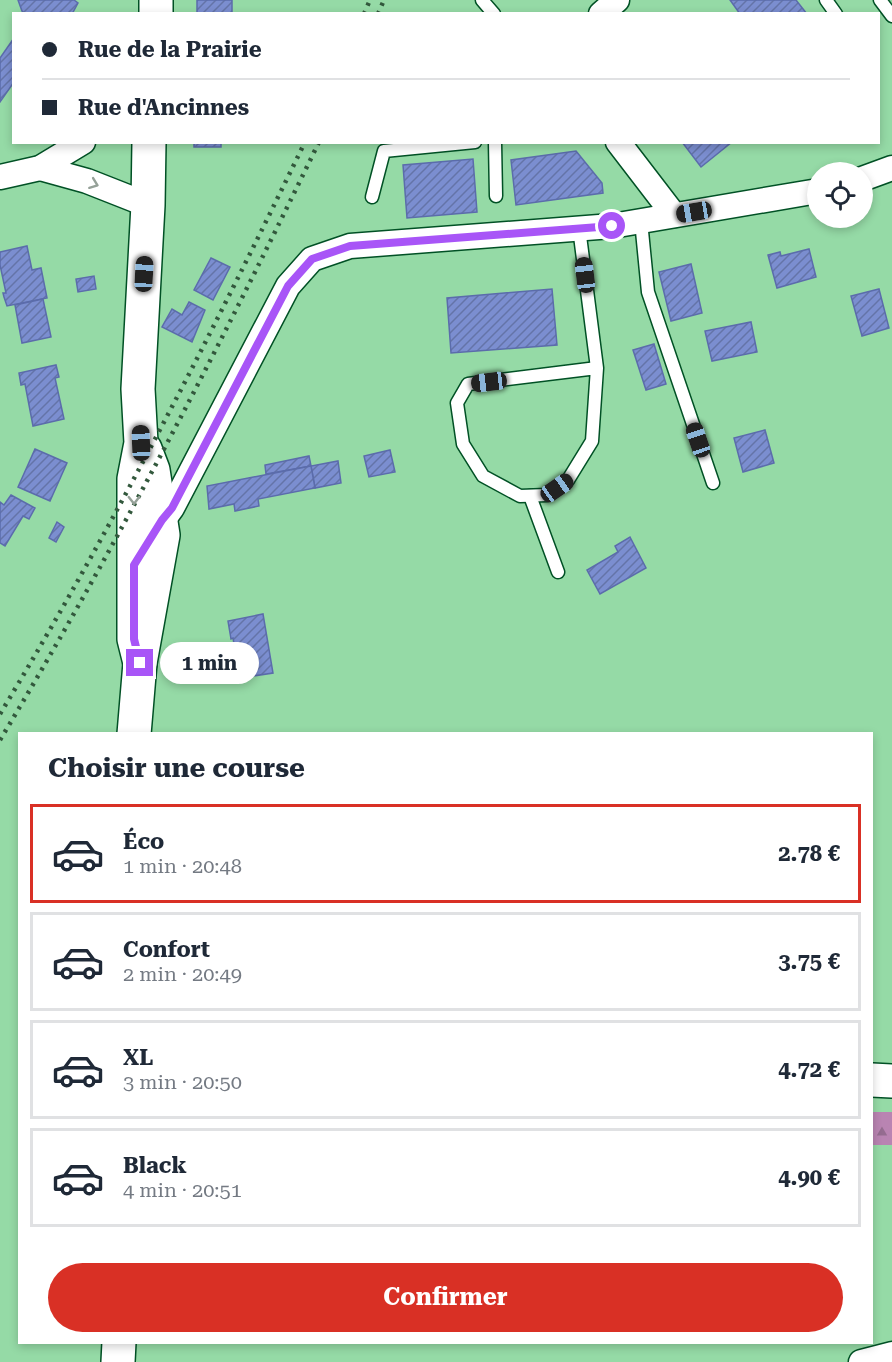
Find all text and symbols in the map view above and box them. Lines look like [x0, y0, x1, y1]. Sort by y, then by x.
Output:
text: Rue de la Prairie [78, 37, 262, 62]
text: Rue d'Ancinnes [78, 95, 249, 120]
map controls [807, 162, 873, 228]
button: locate [807, 162, 873, 228]
one-way arrow [89, 177, 99, 190]
car [675, 200, 713, 224]
route start [598, 212, 625, 239]
car [134, 256, 154, 292]
car [574, 256, 596, 294]
car [470, 371, 508, 393]
car [684, 420, 712, 460]
car [131, 425, 151, 461]
car [537, 470, 577, 506]
one-way arrow [128, 496, 140, 505]
callout: 1 min [161, 642, 260, 684]
route end [126, 649, 153, 676]
text: 1 min [182, 651, 237, 675]
text: Choisir une course [48, 752, 305, 784]
icon: car [51, 827, 105, 881]
text: Éco [123, 829, 164, 854]
text: 2.78 € [778, 841, 840, 866]
text: 1 min · 20:48 [123, 854, 242, 878]
icon: car [51, 935, 105, 989]
text: Confort [123, 937, 210, 962]
text: 3.75 € [778, 949, 840, 974]
text: 2 min · 20:49 [123, 962, 242, 986]
icon: car [51, 1043, 105, 1097]
text: XL [123, 1045, 153, 1070]
text: 4.72 € [778, 1057, 840, 1082]
text: 3 min · 20:50 [123, 1070, 242, 1094]
icon: car [51, 1151, 105, 1205]
text: Black [123, 1153, 187, 1178]
text: 4.90 € [778, 1165, 840, 1190]
text: 4 min · 20:51 [123, 1178, 242, 1202]
button: Confirmer [48, 1263, 843, 1332]

